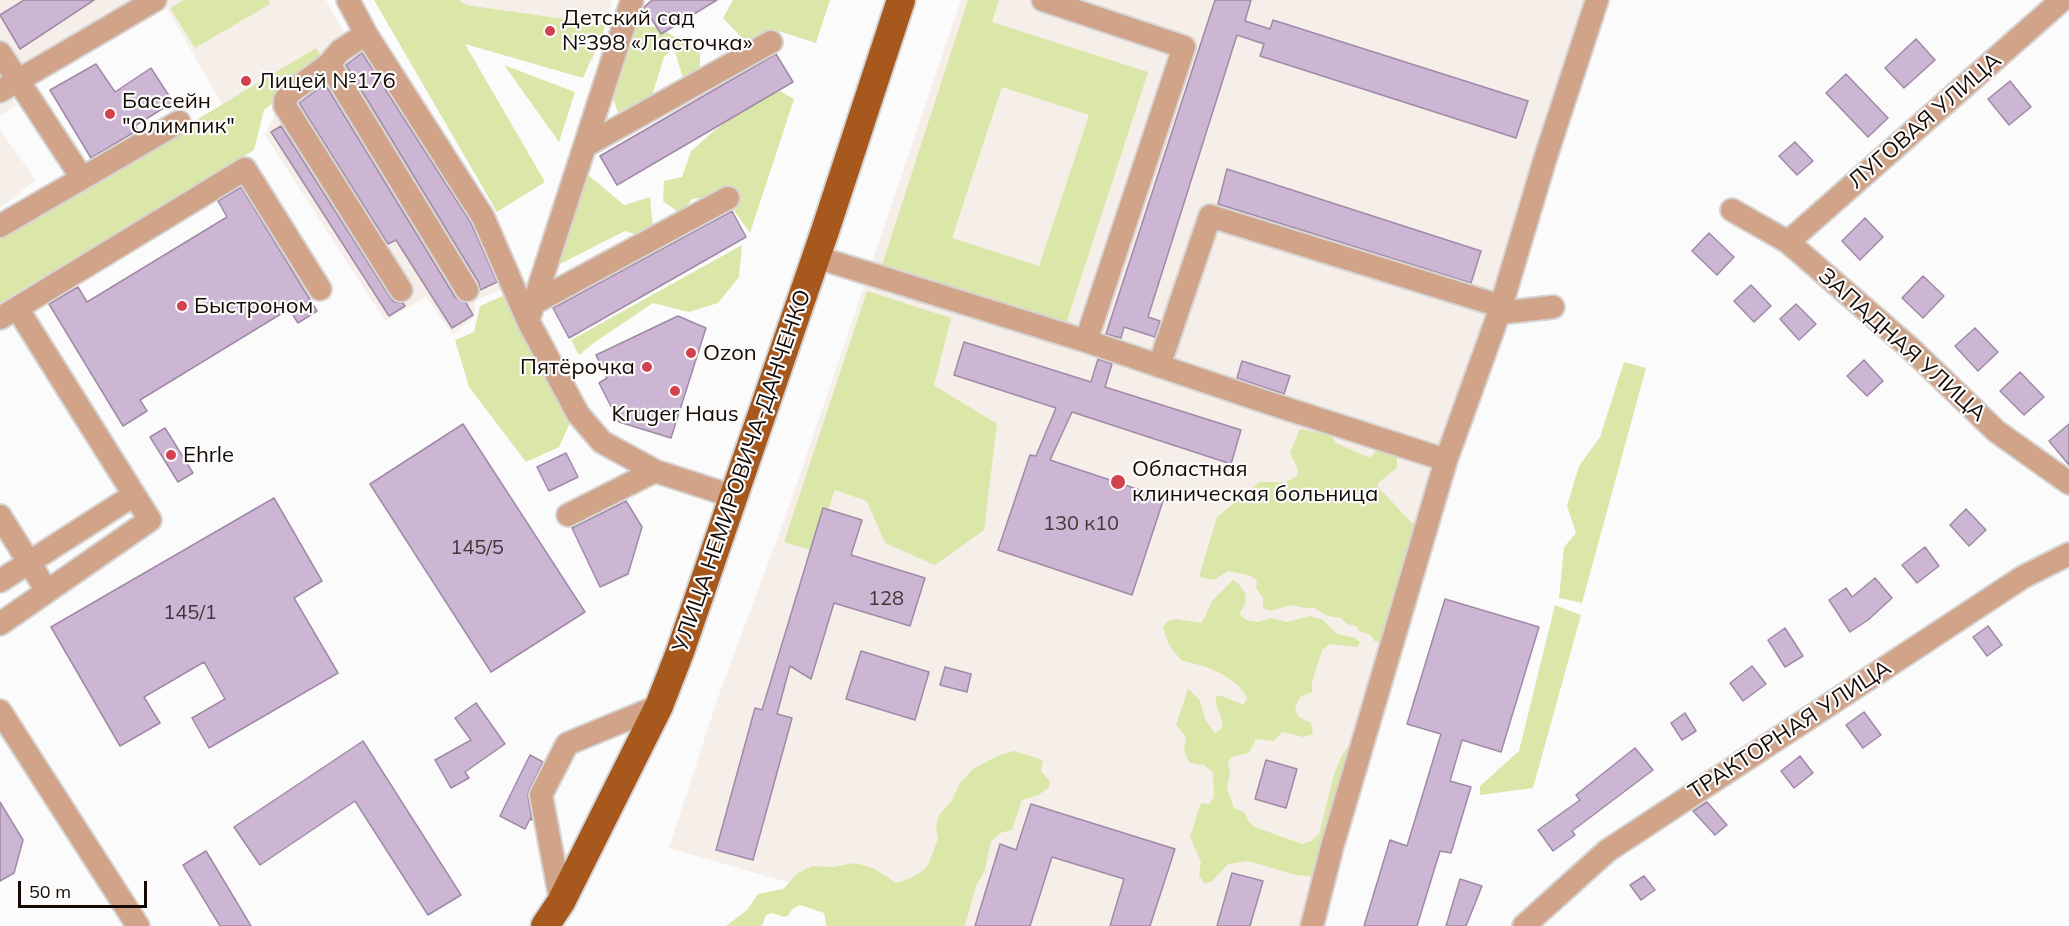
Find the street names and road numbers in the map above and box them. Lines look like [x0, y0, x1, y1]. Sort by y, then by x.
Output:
street label: ЛУГОВАЯ УЛИЦА [1843, 47, 2007, 195]
street label: ЗАПАДНАЯ УЛИЦА [1813, 263, 1991, 427]
street label: УЛИЦА НЕМИРОВИЧА-ДАНЧЕНКО [667, 286, 817, 656]
street label: ТРАКТОРНАЯ УЛИЦА [1684, 655, 1896, 805]

